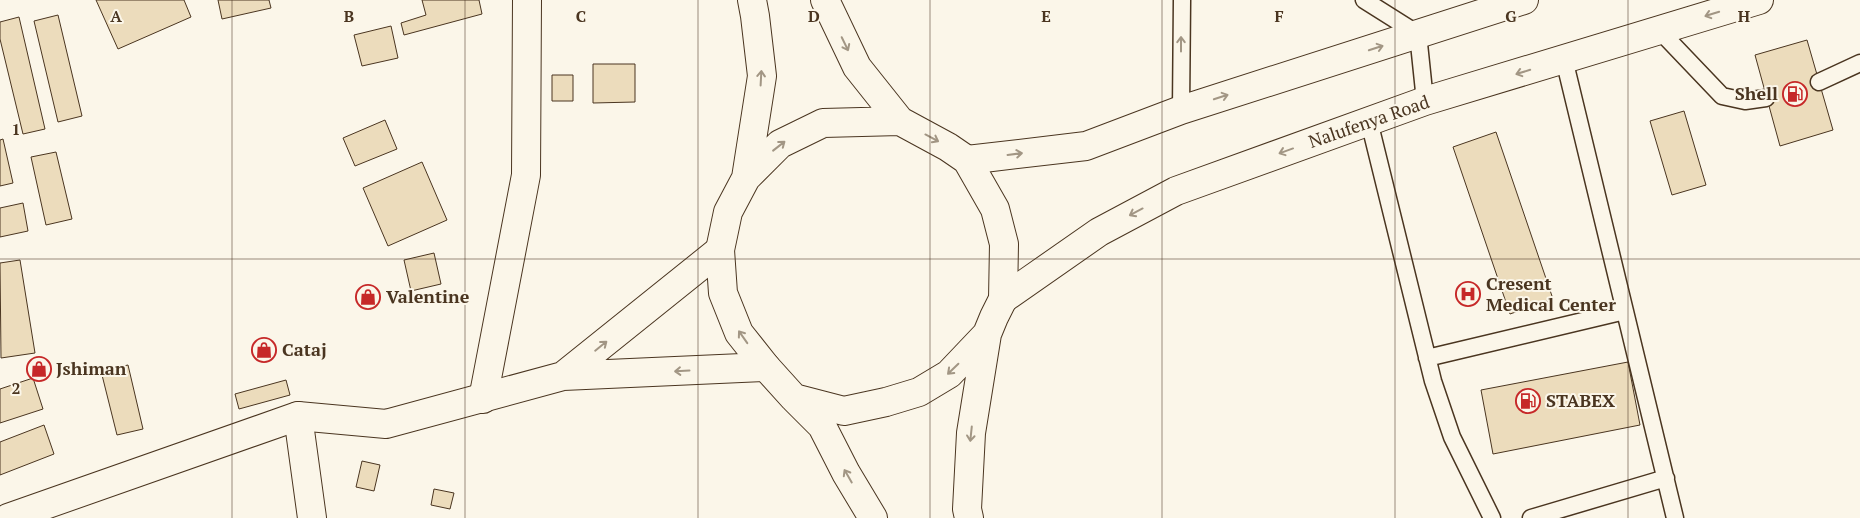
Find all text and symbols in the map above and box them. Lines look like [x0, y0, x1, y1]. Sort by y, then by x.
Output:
text: A [110, 5, 122, 27]
text: B [344, 5, 354, 27]
text: C [576, 5, 586, 27]
text: D [808, 5, 820, 27]
text: E [1041, 5, 1051, 27]
text: F [1274, 5, 1284, 27]
text: G [1505, 5, 1517, 27]
text: H [1738, 5, 1750, 27]
one-way arrow [1704, 10, 1720, 20]
one-way arrow [841, 36, 851, 51]
one-way arrow [1176, 36, 1186, 52]
one-way arrow [1368, 42, 1384, 52]
one-way arrow [1516, 67, 1532, 77]
one-way arrow [757, 70, 766, 86]
place label: Shell [1735, 81, 1778, 105]
fuel station icon: Shell [1782, 81, 1808, 107]
street label: Nalufenya Road [1305, 89, 1432, 153]
one-way arrow [1213, 92, 1229, 102]
text: 1 [11, 118, 21, 140]
one-way arrow [924, 133, 938, 143]
one-way arrow [773, 141, 786, 152]
one-way arrow [1279, 147, 1294, 156]
one-way arrow [1007, 149, 1023, 159]
one-way arrow [1129, 208, 1144, 217]
place label: Cresent Medical Center [1486, 271, 1616, 316]
hospital icon: Cresent Medical Center [1455, 281, 1481, 307]
shop icon: Valentine [355, 284, 381, 310]
place label: Valentine [386, 284, 470, 308]
one-way arrow [738, 330, 748, 344]
shop icon: Cataj [251, 337, 277, 363]
place label: Cataj [282, 337, 327, 361]
one-way arrow [594, 340, 607, 351]
shop icon: Jshiman [26, 356, 52, 382]
place label: Jshiman [56, 356, 127, 380]
one-way arrow [947, 363, 960, 375]
one-way arrow [674, 366, 690, 375]
text: 2 [11, 377, 21, 399]
fuel station icon: STABEX [1515, 388, 1541, 414]
place label: STABEX [1546, 388, 1615, 412]
one-way arrow [967, 426, 976, 442]
one-way arrow [843, 470, 853, 484]

